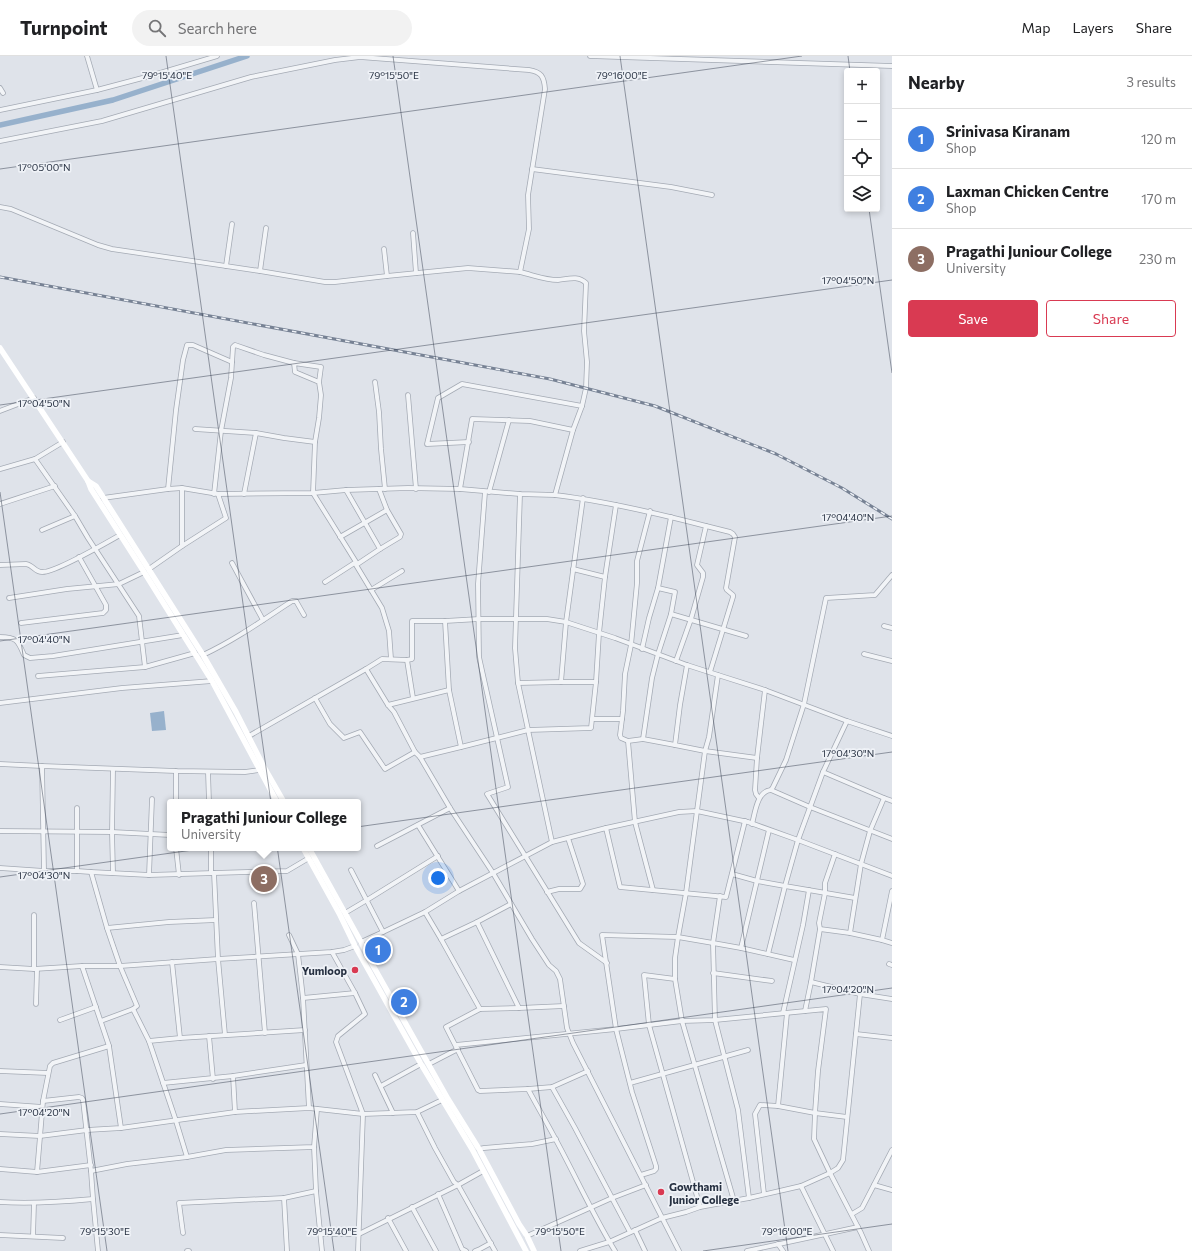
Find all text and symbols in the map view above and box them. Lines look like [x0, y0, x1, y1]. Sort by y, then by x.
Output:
search box [132, 10, 412, 46]
text: Turnpoint [20, 16, 108, 39]
icon: search [146, 17, 168, 39]
text: Search here [178, 19, 257, 37]
text: Map [1022, 19, 1050, 36]
text: Layers [1072, 19, 1114, 36]
text: Share [1136, 19, 1172, 36]
map controls [844, 68, 880, 212]
button: + [844, 68, 880, 104]
text: 79°15'40"E [142, 69, 192, 81]
text: 79°15'50"E [369, 69, 419, 81]
text: 79°16'00"E [596, 69, 648, 81]
text: Nearby [908, 72, 965, 93]
text: 3 results [1127, 74, 1176, 90]
button: − [844, 104, 880, 140]
text: Srinivasa Kiranam [946, 122, 1070, 140]
text: 1 [918, 131, 924, 147]
text: 120 m [1141, 131, 1176, 147]
button: locate [844, 140, 880, 176]
text: Shop [946, 140, 977, 156]
text: 17°05'00"N [18, 161, 70, 173]
button: layers [844, 176, 880, 212]
text: Laxman Chicken Centre [946, 182, 1109, 200]
text: 2 [917, 191, 925, 207]
text: 170 m [1141, 191, 1176, 207]
text: Shop [946, 200, 977, 216]
text: Pragathi Juniour College [946, 242, 1112, 260]
text: 3 [917, 251, 925, 267]
text: 230 m [1139, 251, 1176, 267]
text: University [946, 260, 1006, 276]
text: 17°04'50"N [822, 274, 874, 286]
button: Save [908, 300, 1038, 337]
button: Share [1046, 300, 1176, 337]
text: 17°04'50"N [18, 397, 70, 409]
text: 17°04'40"N [822, 511, 874, 523]
text: 17°04'40"N [18, 633, 70, 645]
text: 17°04'30"N [822, 747, 874, 759]
popup [167, 799, 361, 851]
text: Pragathi Juniour College [181, 808, 347, 826]
text: University [181, 826, 241, 842]
pin: 3 [251, 864, 277, 894]
your location [428, 868, 448, 888]
text: 17°04'30"N [18, 869, 70, 881]
pin: 1 [365, 935, 391, 965]
place label: Yumloop [302, 964, 347, 977]
marker: Yumloop [350, 965, 360, 975]
text: 17°04'20"N [822, 983, 874, 995]
pin: 2 [391, 987, 417, 1017]
text: 17°04'20"N [18, 1106, 70, 1118]
place label: Gowthami Junior College [669, 1180, 739, 1207]
marker: Gowthami Junior College [656, 1187, 666, 1197]
text: 79°15'30"E [80, 1225, 130, 1237]
text: 79°15'40"E [307, 1225, 357, 1237]
text: 79°15'50"E [535, 1225, 585, 1237]
text: 79°16'00"E [761, 1225, 813, 1237]

